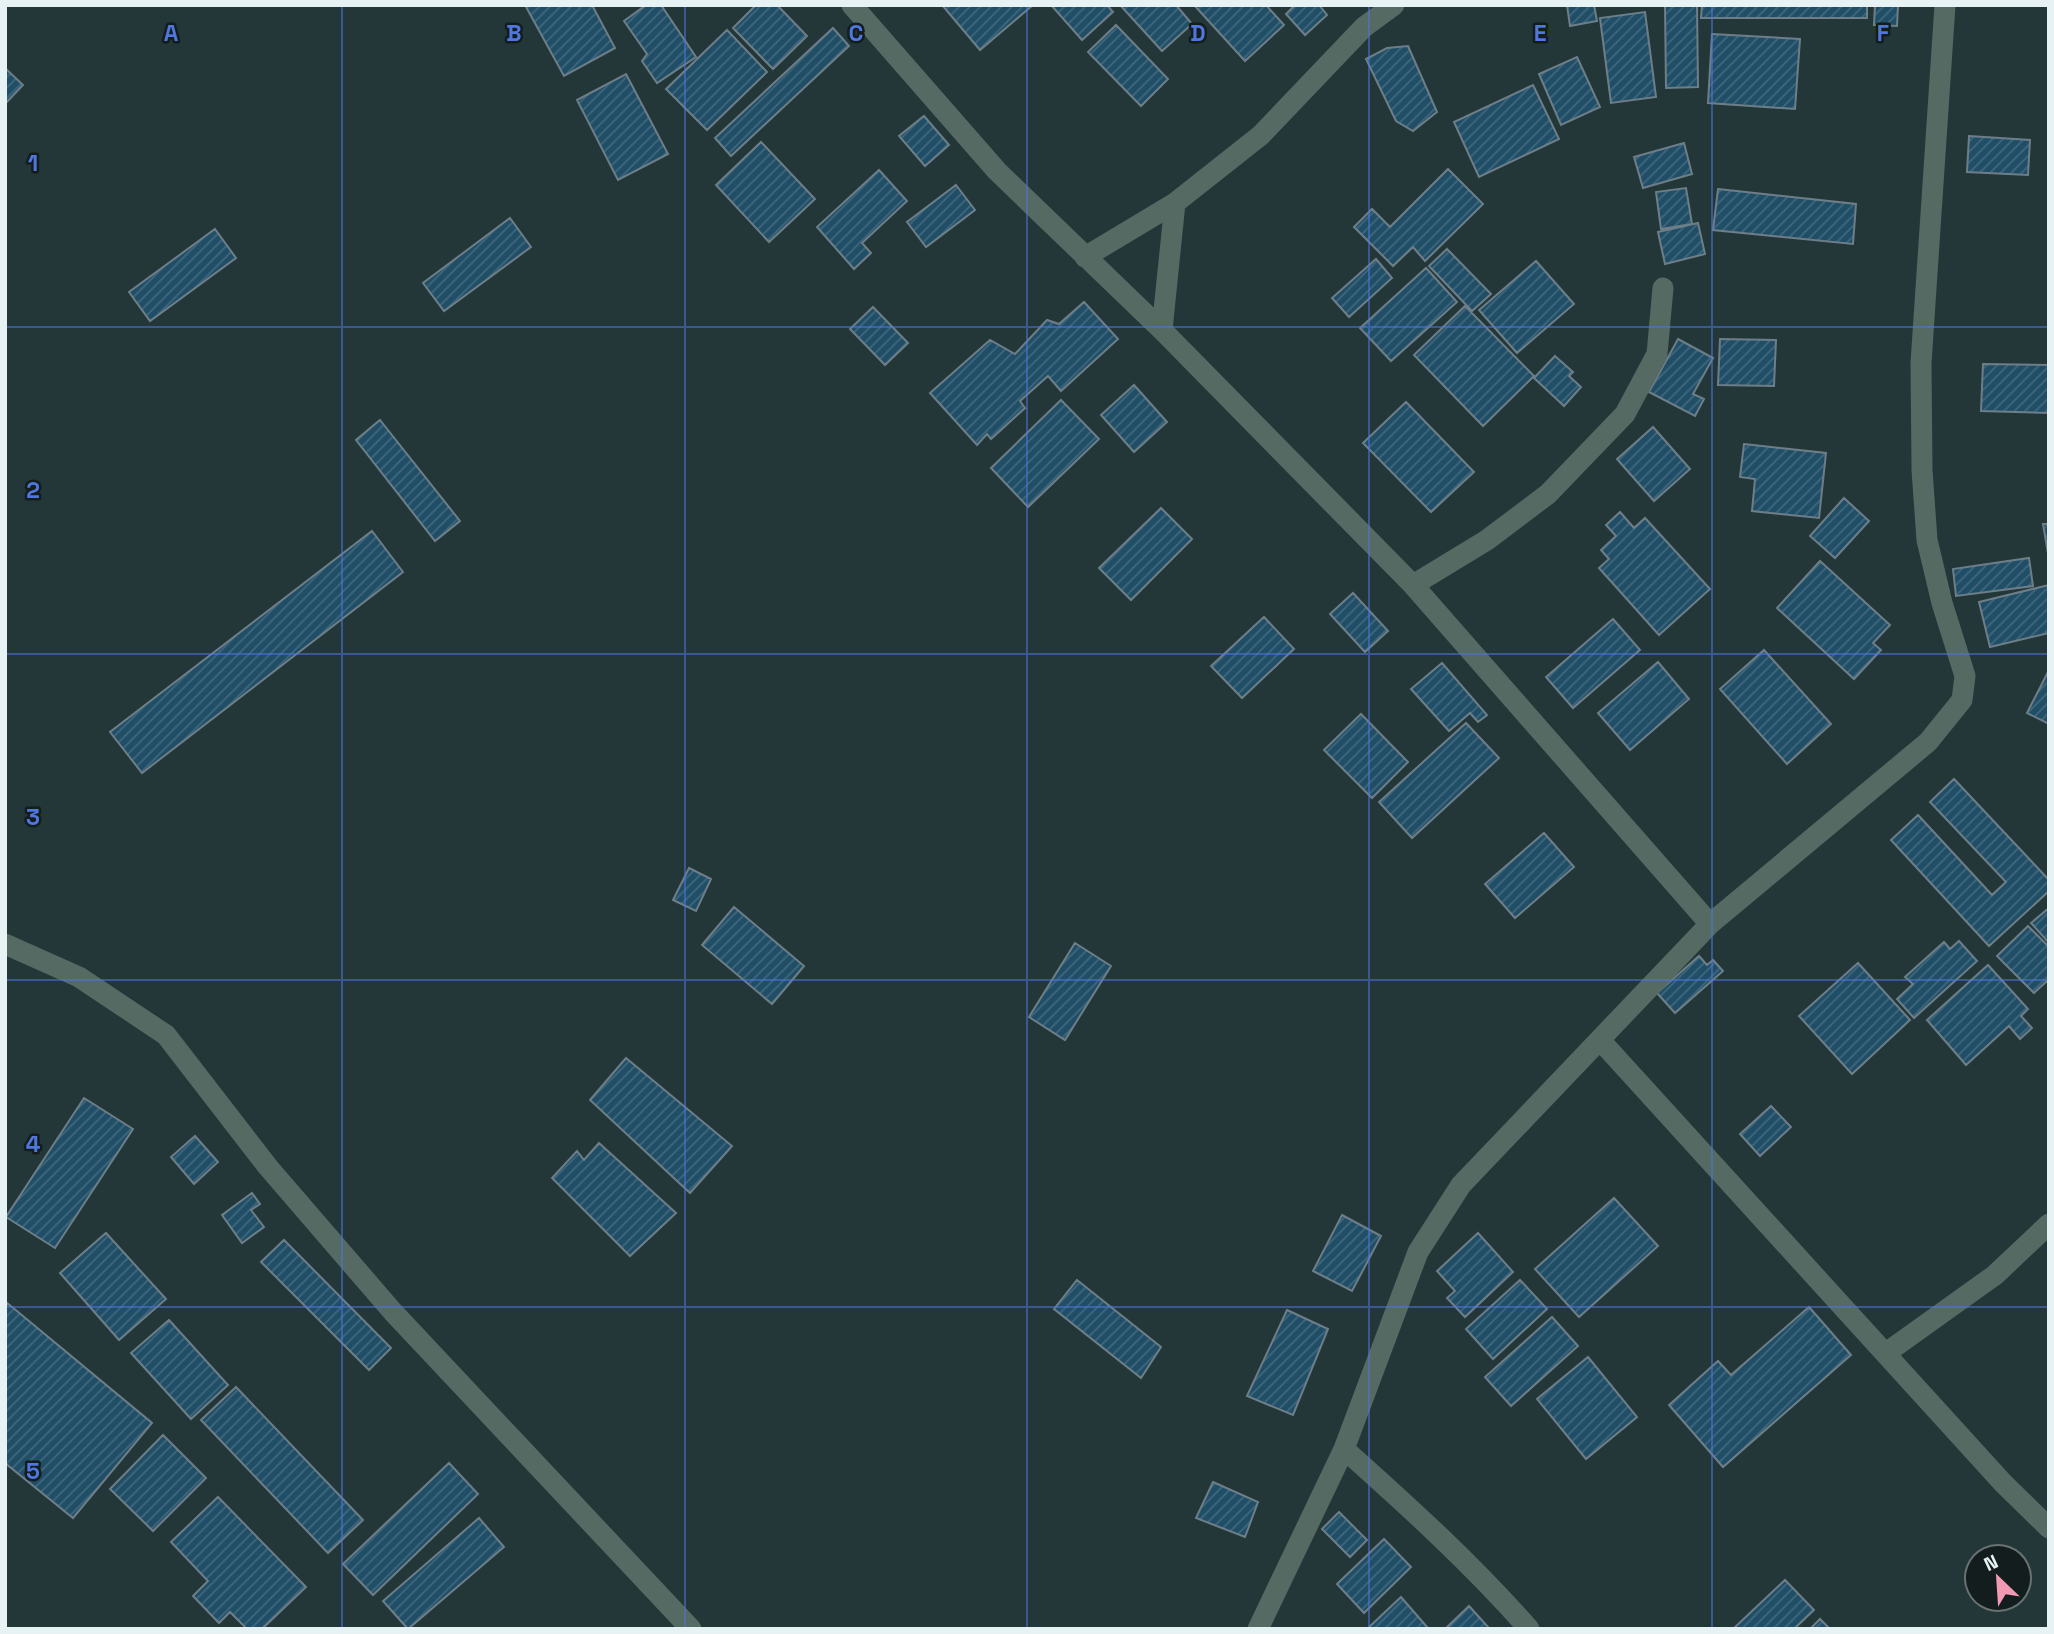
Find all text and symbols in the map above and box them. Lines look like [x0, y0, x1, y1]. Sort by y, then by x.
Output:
text: A [164, 18, 179, 48]
text: B [506, 18, 522, 48]
text: C [849, 18, 863, 48]
text: D [1190, 18, 1206, 48]
text: E [1534, 18, 1546, 48]
text: F [1877, 18, 1889, 48]
text: 1 [28, 148, 38, 178]
text: 2 [26, 475, 40, 505]
text: 3 [26, 802, 40, 832]
text: 4 [26, 1129, 41, 1159]
text: 5 [26, 1456, 40, 1486]
north arrow [1963, 1543, 2033, 1613]
text: N [1980, 1549, 2002, 1577]

